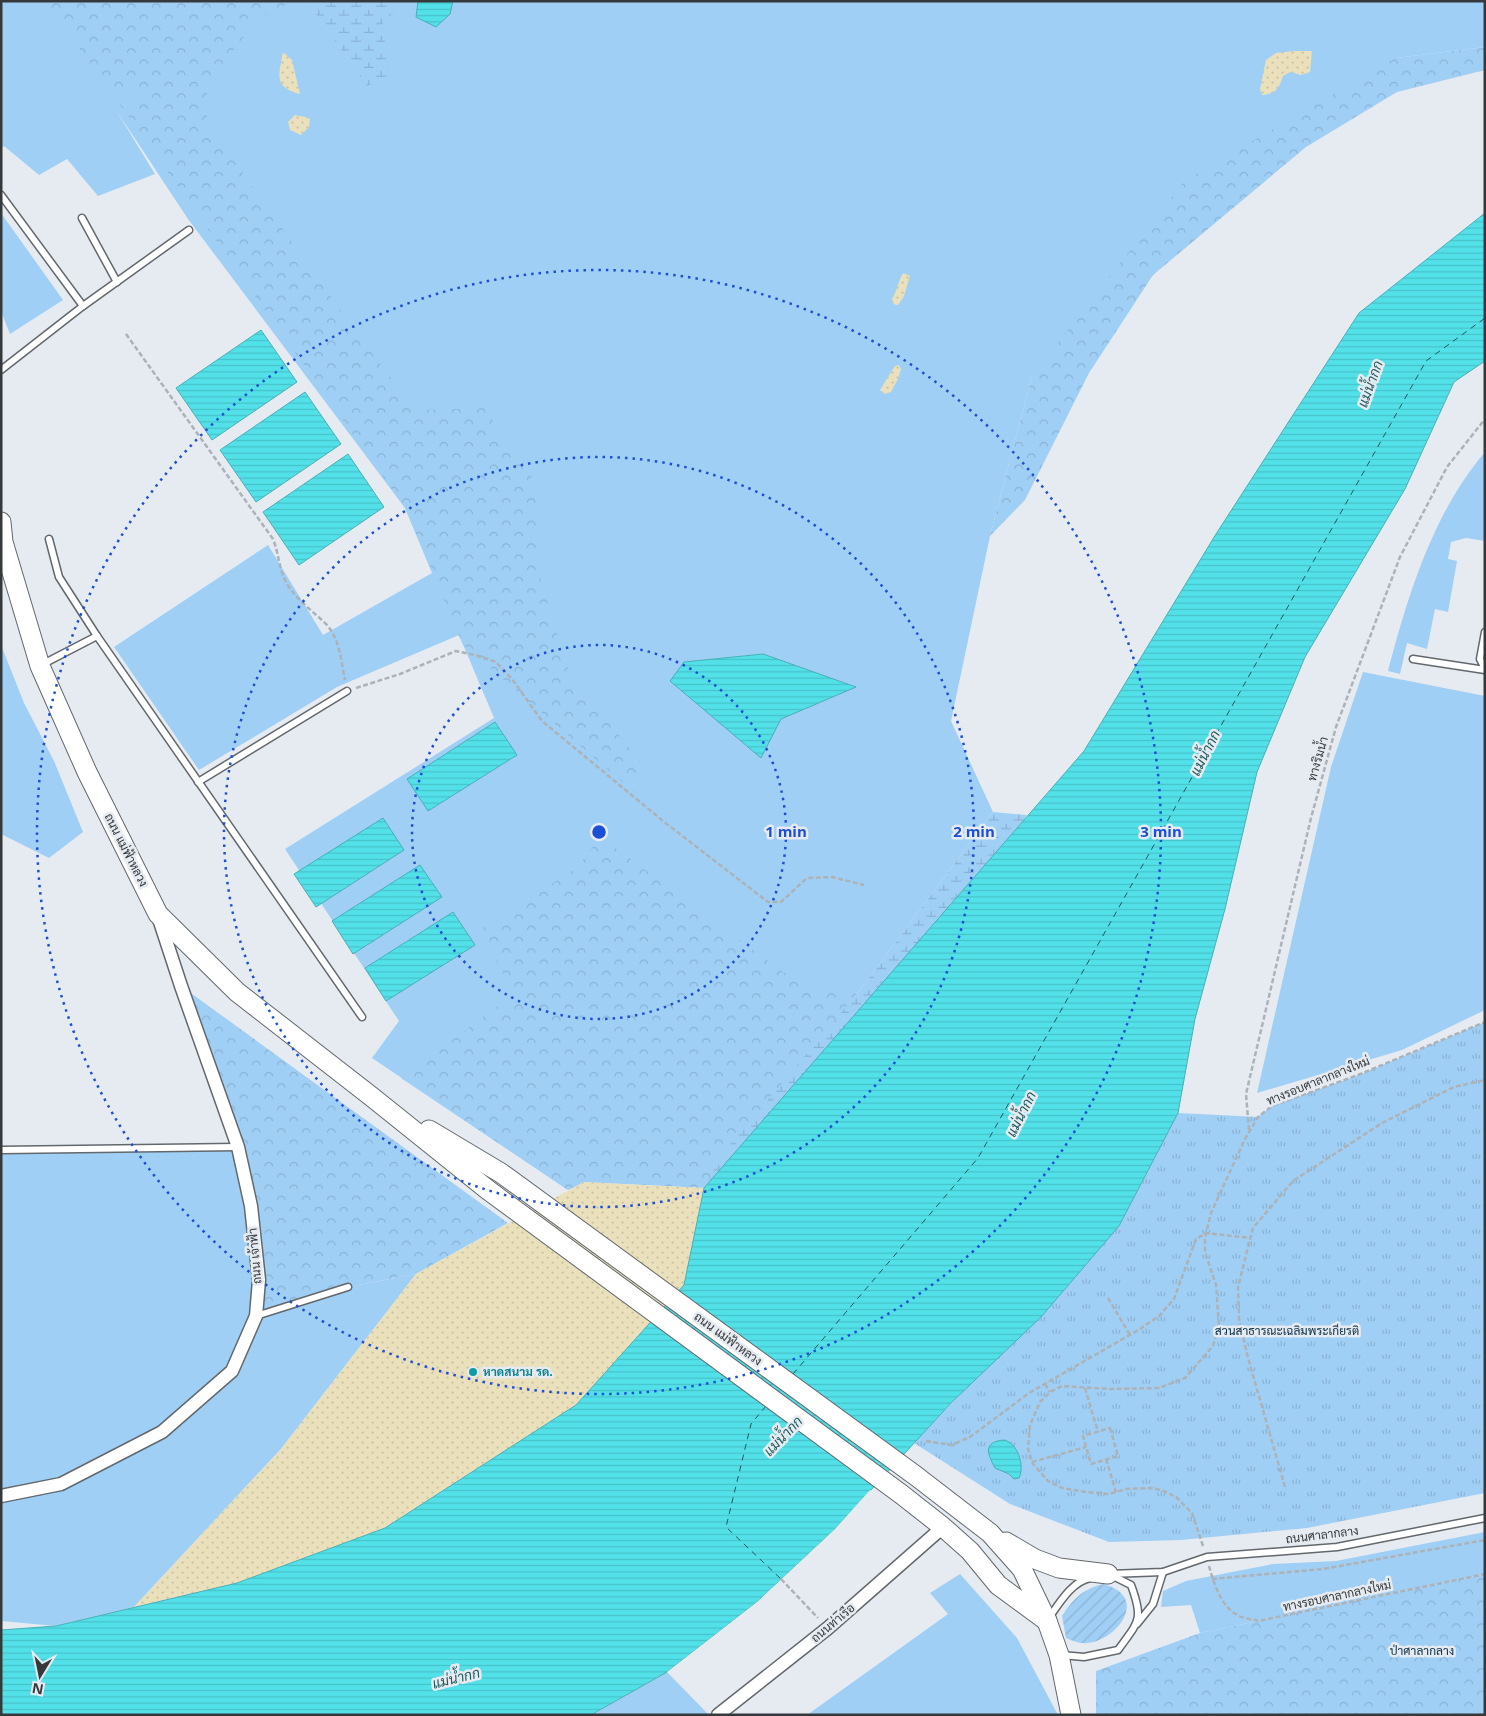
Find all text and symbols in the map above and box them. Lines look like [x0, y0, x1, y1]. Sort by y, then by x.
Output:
water label: แม่น้ำกก [1350, 357, 1387, 410]
water label: แม่น้ำกก [1183, 726, 1224, 779]
street label: ทางริมน้ำ [1301, 734, 1332, 783]
street label: ถนน แม่ฟ้าหลวง [101, 810, 152, 889]
text: 1 min [765, 821, 807, 841]
text: 2 min [953, 821, 995, 841]
text: 3 min [1140, 821, 1182, 841]
centre of rings [590, 823, 608, 841]
street label: ทางรอบศาลากลางใหม่ [1264, 1052, 1372, 1109]
water label: แม่น้ำกก [999, 1087, 1040, 1140]
street label: ถนน เจ้าฟ้า [244, 1227, 265, 1285]
street label: ถนน แม่ฟ้าหลวง [691, 1308, 766, 1369]
park label: สวนสาธารณะเฉลิมพระเกียรติ [1215, 1322, 1359, 1339]
place label: หาดสนาม รด. [483, 1363, 553, 1380]
marker: หาดสนาม รด. [467, 1366, 479, 1378]
water label: แม่น้ำกก [758, 1410, 806, 1460]
street label: ถนนศาลากลาง [1285, 1522, 1359, 1547]
street label: ทางรอบศาลากลางใหม่ [1281, 1576, 1393, 1615]
street label: ถนนท่าเรือ [807, 1599, 858, 1646]
park label: ป่าศาลากลาง [1390, 1642, 1454, 1659]
north arrow [15, 1651, 65, 1701]
water label: แม่น้ำกก [430, 1660, 482, 1693]
text: N [30, 1679, 45, 1700]

